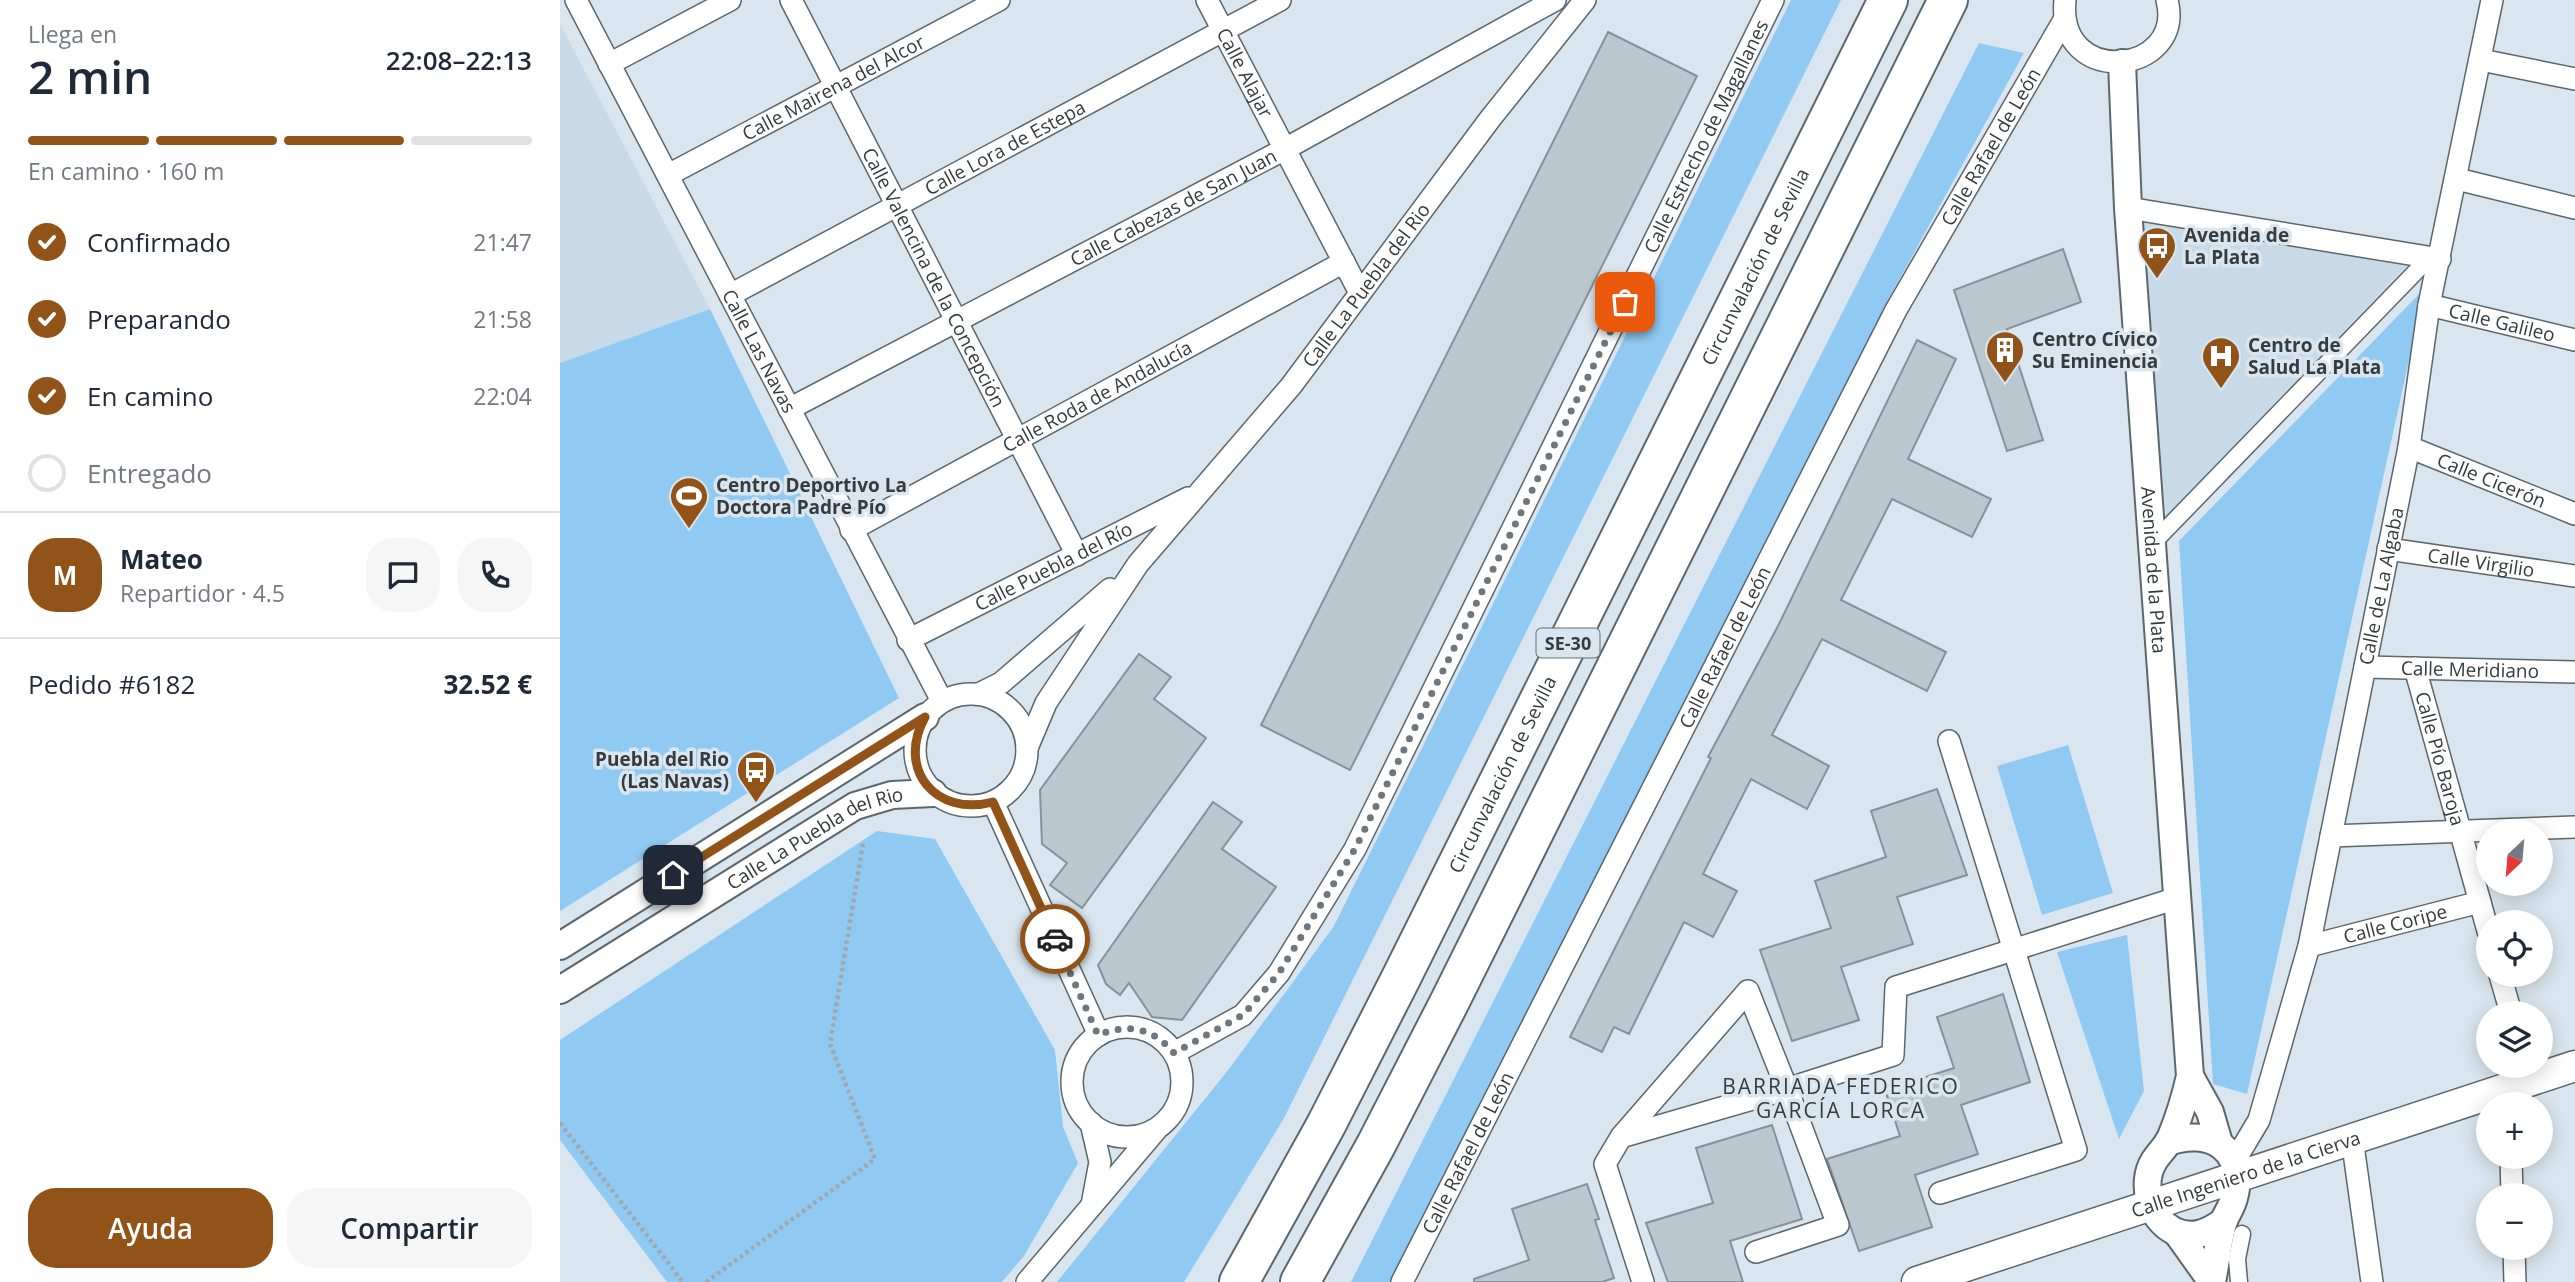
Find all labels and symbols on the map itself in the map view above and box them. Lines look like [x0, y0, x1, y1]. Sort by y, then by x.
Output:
street label: Calle Estrecho de Magallanes [1637, 15, 1774, 257]
street label: Calle Alajar [1211, 23, 1279, 122]
street label: Calle Mairena del Alcor [738, 29, 929, 147]
street label: Calle Rafael de León [1935, 63, 2047, 230]
street label: Calle Lora de Estepa [920, 94, 1090, 201]
street label: Calle Valencina de la Concepción [856, 143, 1012, 412]
street label: Calle Cabezas de San Juan [1066, 143, 1281, 272]
street label: Circunvalación de Sevilla [1695, 164, 1815, 370]
street label: Calle La Puebla del Rio [1296, 198, 1436, 373]
place label: Avenida de La Plata [2184, 222, 2289, 270]
bus stop icon: Avenida de La Plata [2136, 225, 2178, 280]
pin [1595, 272, 1655, 332]
street label: Calle Las Navas [716, 285, 802, 417]
street label: Calle Galileo [2446, 297, 2558, 348]
place label: Centro Cívico Su Eminencia [2032, 326, 2158, 374]
building icon: Centro Cívico Su Eminencia [1984, 329, 2026, 384]
place label: Centro de Salud La Plata [2248, 332, 2381, 380]
street label: Calle Roda de Andalucía [998, 334, 1196, 458]
hospital icon: Centro de Salud La Plata [2200, 335, 2242, 390]
street label: Calle Cicerón [2433, 447, 2550, 514]
place label: Centro Deportivo La Doctora Padre Pío [716, 472, 907, 520]
sports icon: Centro Deportivo La Doctora Padre Pío [668, 475, 710, 530]
street label: Avenida de la Plata [2135, 486, 2173, 654]
street label: Calle de La Algaba [2353, 505, 2410, 667]
street label: Calle Puebla del Río [970, 515, 1137, 617]
street label: Calle Virgilio [2426, 542, 2536, 583]
street label: Calle Rafael de León [1673, 562, 1777, 733]
road number: SE-30 [1536, 628, 1600, 658]
street label: Calle Meridiano [2401, 655, 2539, 684]
street label: Circunvalación de Sevilla [1442, 671, 1562, 877]
street label: Calle Pío Baroja [2409, 689, 2471, 828]
place label: Puebla del Rio (Las Navas) [595, 746, 729, 794]
bus stop icon: Puebla del Rio (Las Navas) [735, 749, 777, 804]
street label: Calle La Puebla del Rio [722, 781, 904, 896]
north arrow [2476, 819, 2553, 896]
pin [643, 845, 703, 905]
street label: Calle Coripe [2341, 898, 2450, 950]
courier [1020, 904, 1090, 974]
street label: Calle Rafael de León [1416, 1067, 1520, 1238]
district label: BARRIADA FEDERICO GARCÍA LORCA [1722, 1072, 1960, 1124]
street label: Calle Ingeniero de la Cierva [2128, 1124, 2364, 1224]

